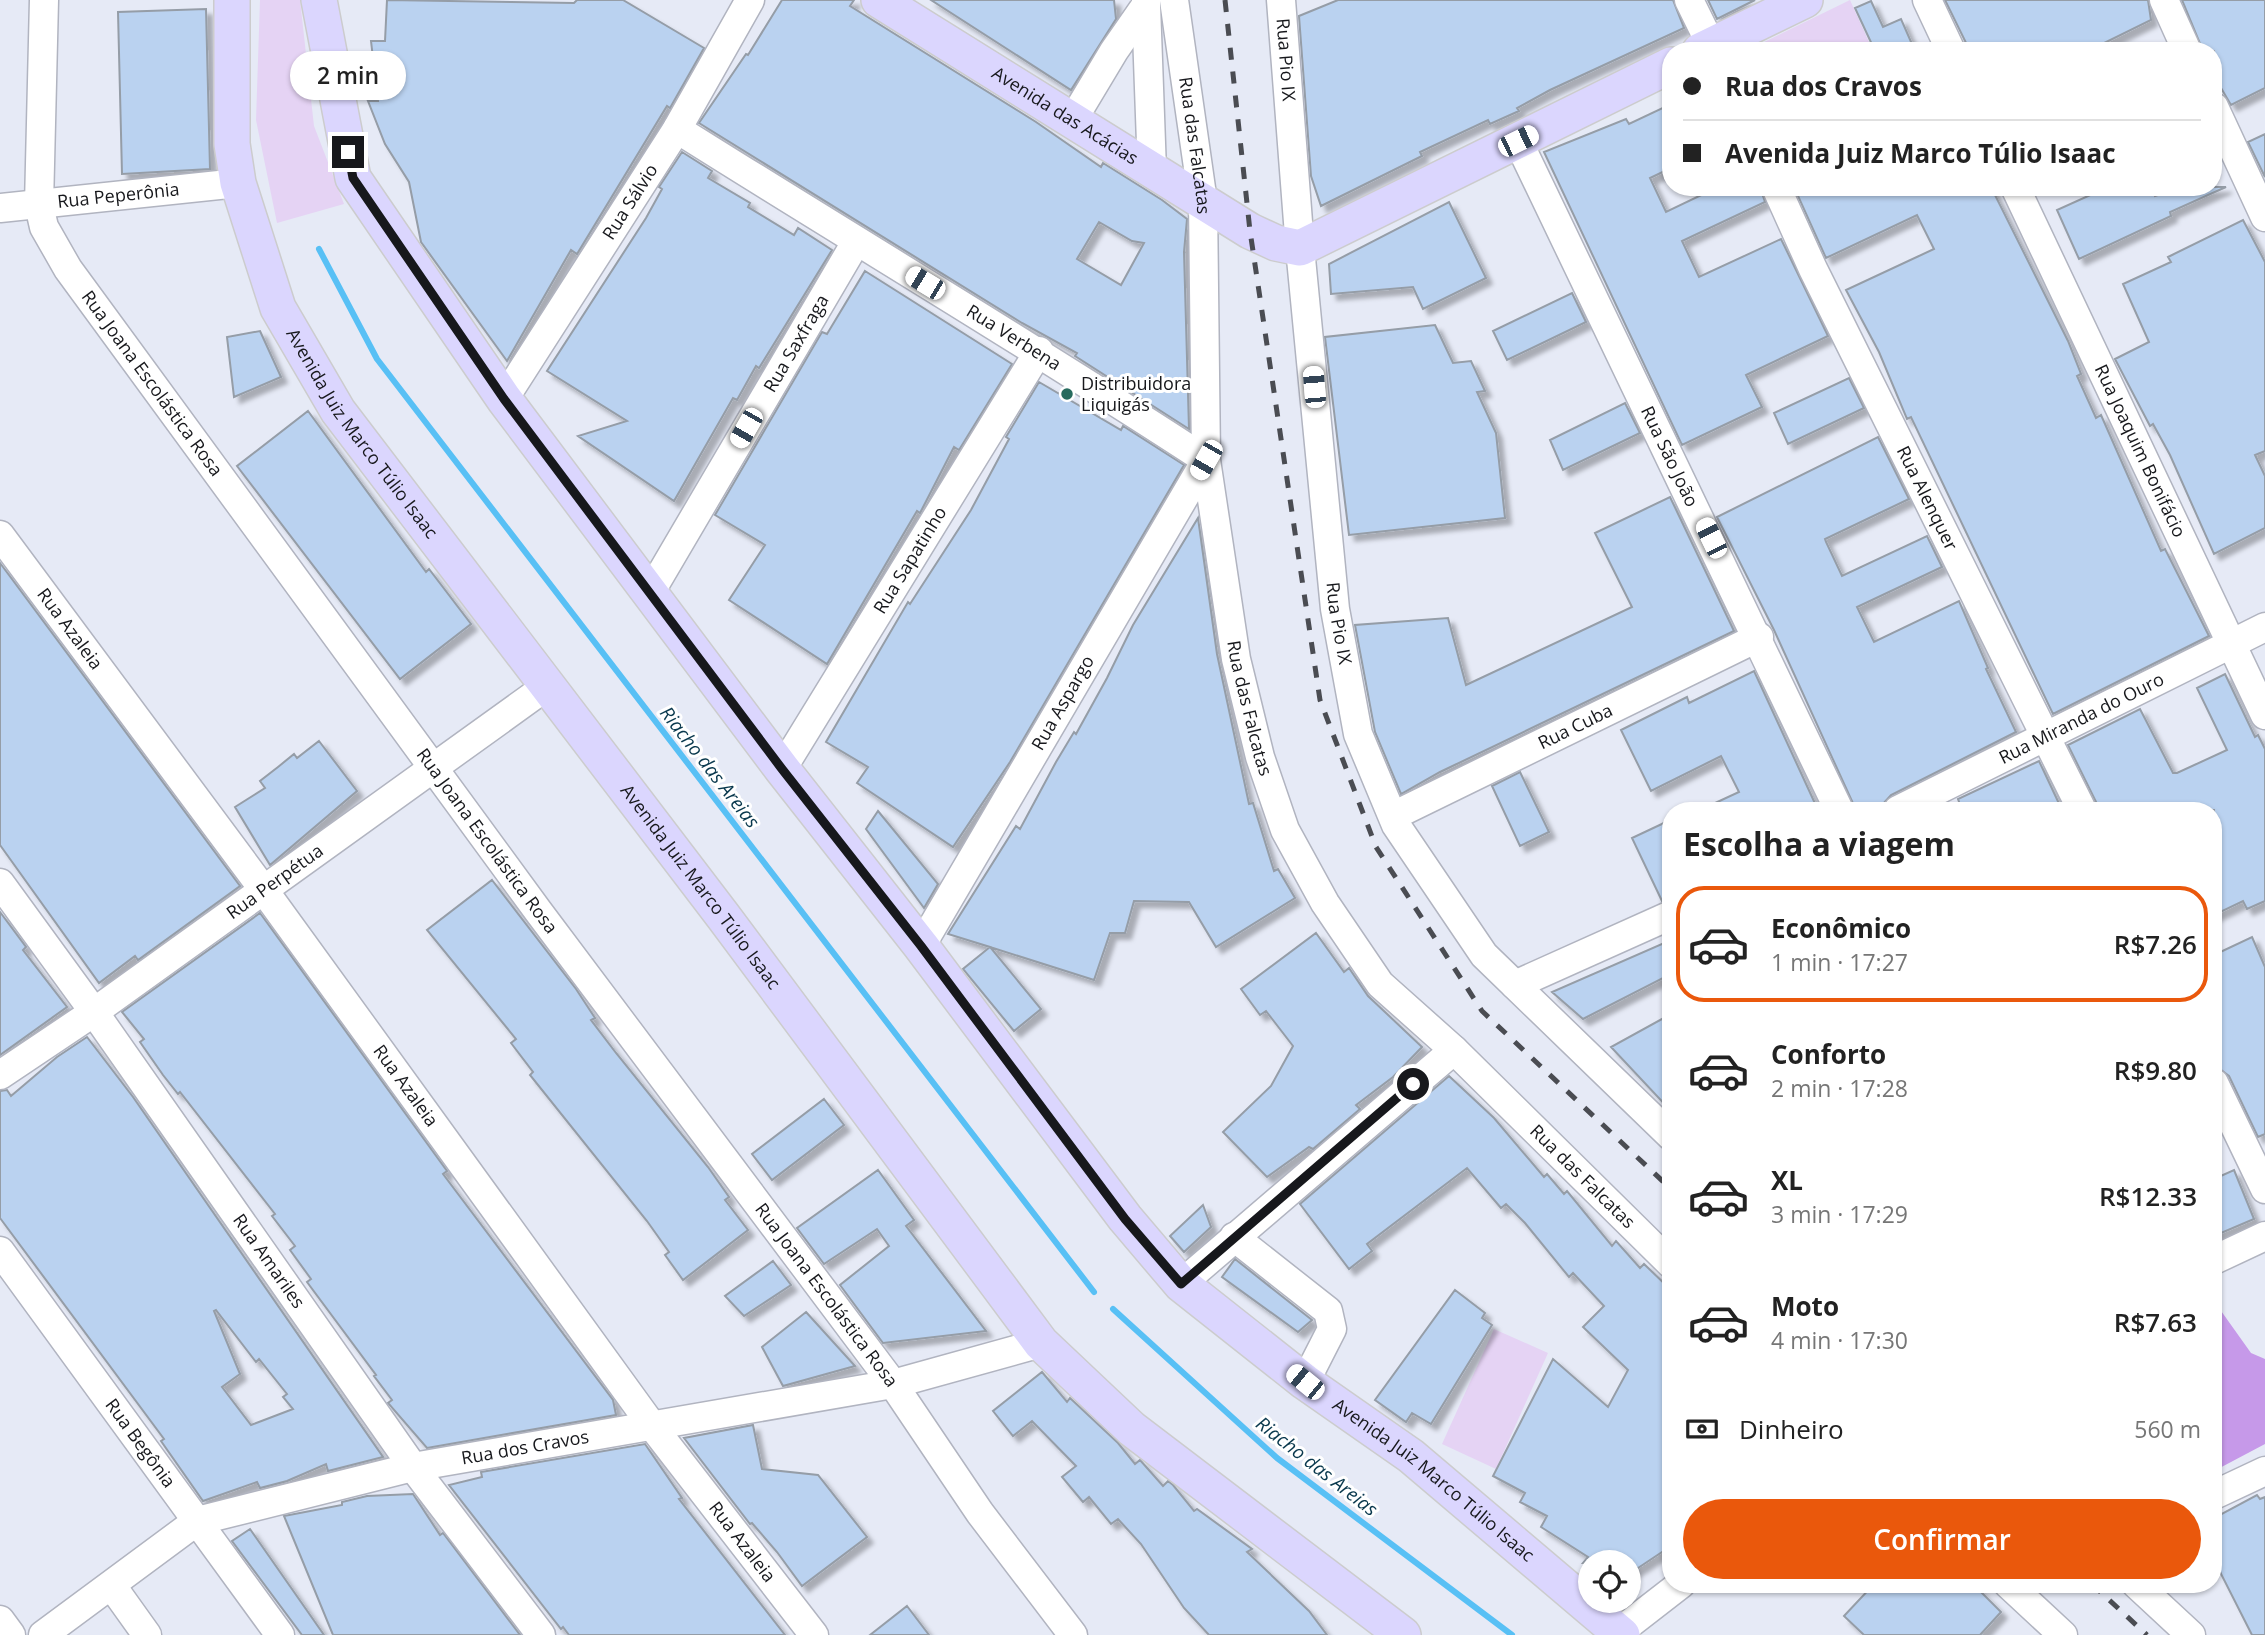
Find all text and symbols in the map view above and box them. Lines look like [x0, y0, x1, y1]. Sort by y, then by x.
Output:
street label: Rua Pio IX [1271, 17, 1302, 103]
callout: 2 min [290, 51, 406, 100]
text: 2 min [317, 59, 379, 91]
street label: Avenida das Acácias [988, 60, 1143, 169]
text: Rua dos Cravos [1725, 68, 1922, 104]
street label: Rua das Falcatas [1174, 75, 1216, 214]
car [1495, 122, 1542, 160]
text: Avenida Juiz Marco Túlio Isaac [1725, 135, 2116, 171]
route end [332, 136, 364, 168]
street label: Rua Sálvio [596, 159, 663, 244]
street label: Rua Peperônia [56, 176, 181, 213]
car [902, 263, 949, 303]
street label: Rua Joana Escolástica Rosa [77, 285, 229, 481]
street label: Rua Saxfraga [757, 290, 834, 396]
street label: Rua Verbena [962, 298, 1066, 375]
street label: Avenida Juiz Marco Túlio Isaac [281, 324, 444, 543]
street label: Rua Joaquim Bonifácio [2090, 360, 2192, 541]
car [1302, 365, 1327, 409]
place label: Distribuidora Liquigás [1081, 371, 1191, 416]
marker: Distribuidora Liquigás [1059, 386, 1075, 402]
street label: Rua São João [1636, 402, 1705, 510]
car [727, 405, 766, 451]
car [1187, 437, 1226, 483]
street label: Rua Alenquer [1892, 442, 1964, 555]
street label: Rua Sapatinho [867, 502, 952, 618]
car [1693, 515, 1730, 561]
street label: Rua Pio IX [1321, 581, 1358, 667]
street label: Rua Azaleia [32, 583, 109, 674]
street label: Rua das Falcatas [1222, 639, 1278, 779]
street label: Rua Aspargo [1025, 651, 1099, 754]
street label: Rua Miranda do Ouro [1994, 666, 2168, 769]
street label: Rua Cuba [1534, 697, 1616, 754]
water label: Riacho das Areias [654, 701, 766, 833]
street label: Rua Joana Escolástica Rosa [412, 743, 564, 938]
street label: Avenida Juiz Marco Túlio Isaac [616, 779, 787, 994]
text: Escolha a viagem [1683, 822, 1955, 865]
street label: Rua Perpétua [221, 838, 327, 924]
text: Econômico [1771, 910, 1911, 946]
icon: car [1687, 913, 1750, 976]
text: R$7.26 [2114, 926, 2197, 962]
text: 1 min · 17:27 [1771, 946, 1908, 978]
text: Conforto [1771, 1036, 1886, 1072]
street label: Rua Azaleia [369, 1039, 444, 1131]
icon: car [1687, 1039, 1750, 1102]
text: R$9.80 [2114, 1052, 2197, 1088]
route start [1397, 1068, 1429, 1100]
text: 2 min · 17:28 [1771, 1072, 1908, 1104]
street label: Rua das Falcatas [1525, 1119, 1641, 1233]
text: XL [1771, 1162, 1803, 1198]
icon: car [1687, 1165, 1750, 1228]
text: R$12.33 [2099, 1178, 2197, 1214]
street label: Rua Joana Escolástica Rosa [750, 1198, 904, 1391]
text: 3 min · 17:29 [1771, 1198, 1908, 1230]
street label: Rua Amariles [228, 1209, 311, 1313]
text: Moto [1771, 1288, 1839, 1324]
icon: car [1687, 1291, 1750, 1354]
text: R$7.63 [2114, 1304, 2197, 1340]
text: 4 min · 17:30 [1771, 1324, 1908, 1356]
car [1283, 1361, 1328, 1403]
street label: Avenida Juiz Marco Túlio Isaac [1328, 1392, 1540, 1567]
street label: Rua Begônia [100, 1393, 182, 1492]
water label: Riacho das Areias [1251, 1410, 1383, 1522]
icon: cash [1683, 1410, 1721, 1448]
text: Dinheiro [1739, 1411, 1844, 1447]
text: 560 m [2134, 1413, 2201, 1445]
street label: Rua dos Cravos [459, 1424, 591, 1469]
street label: Rua Azaleia [704, 1496, 782, 1587]
button: Confirmar [1683, 1499, 2201, 1579]
map controls [1578, 1550, 1641, 1613]
button: locate [1578, 1550, 1641, 1613]

